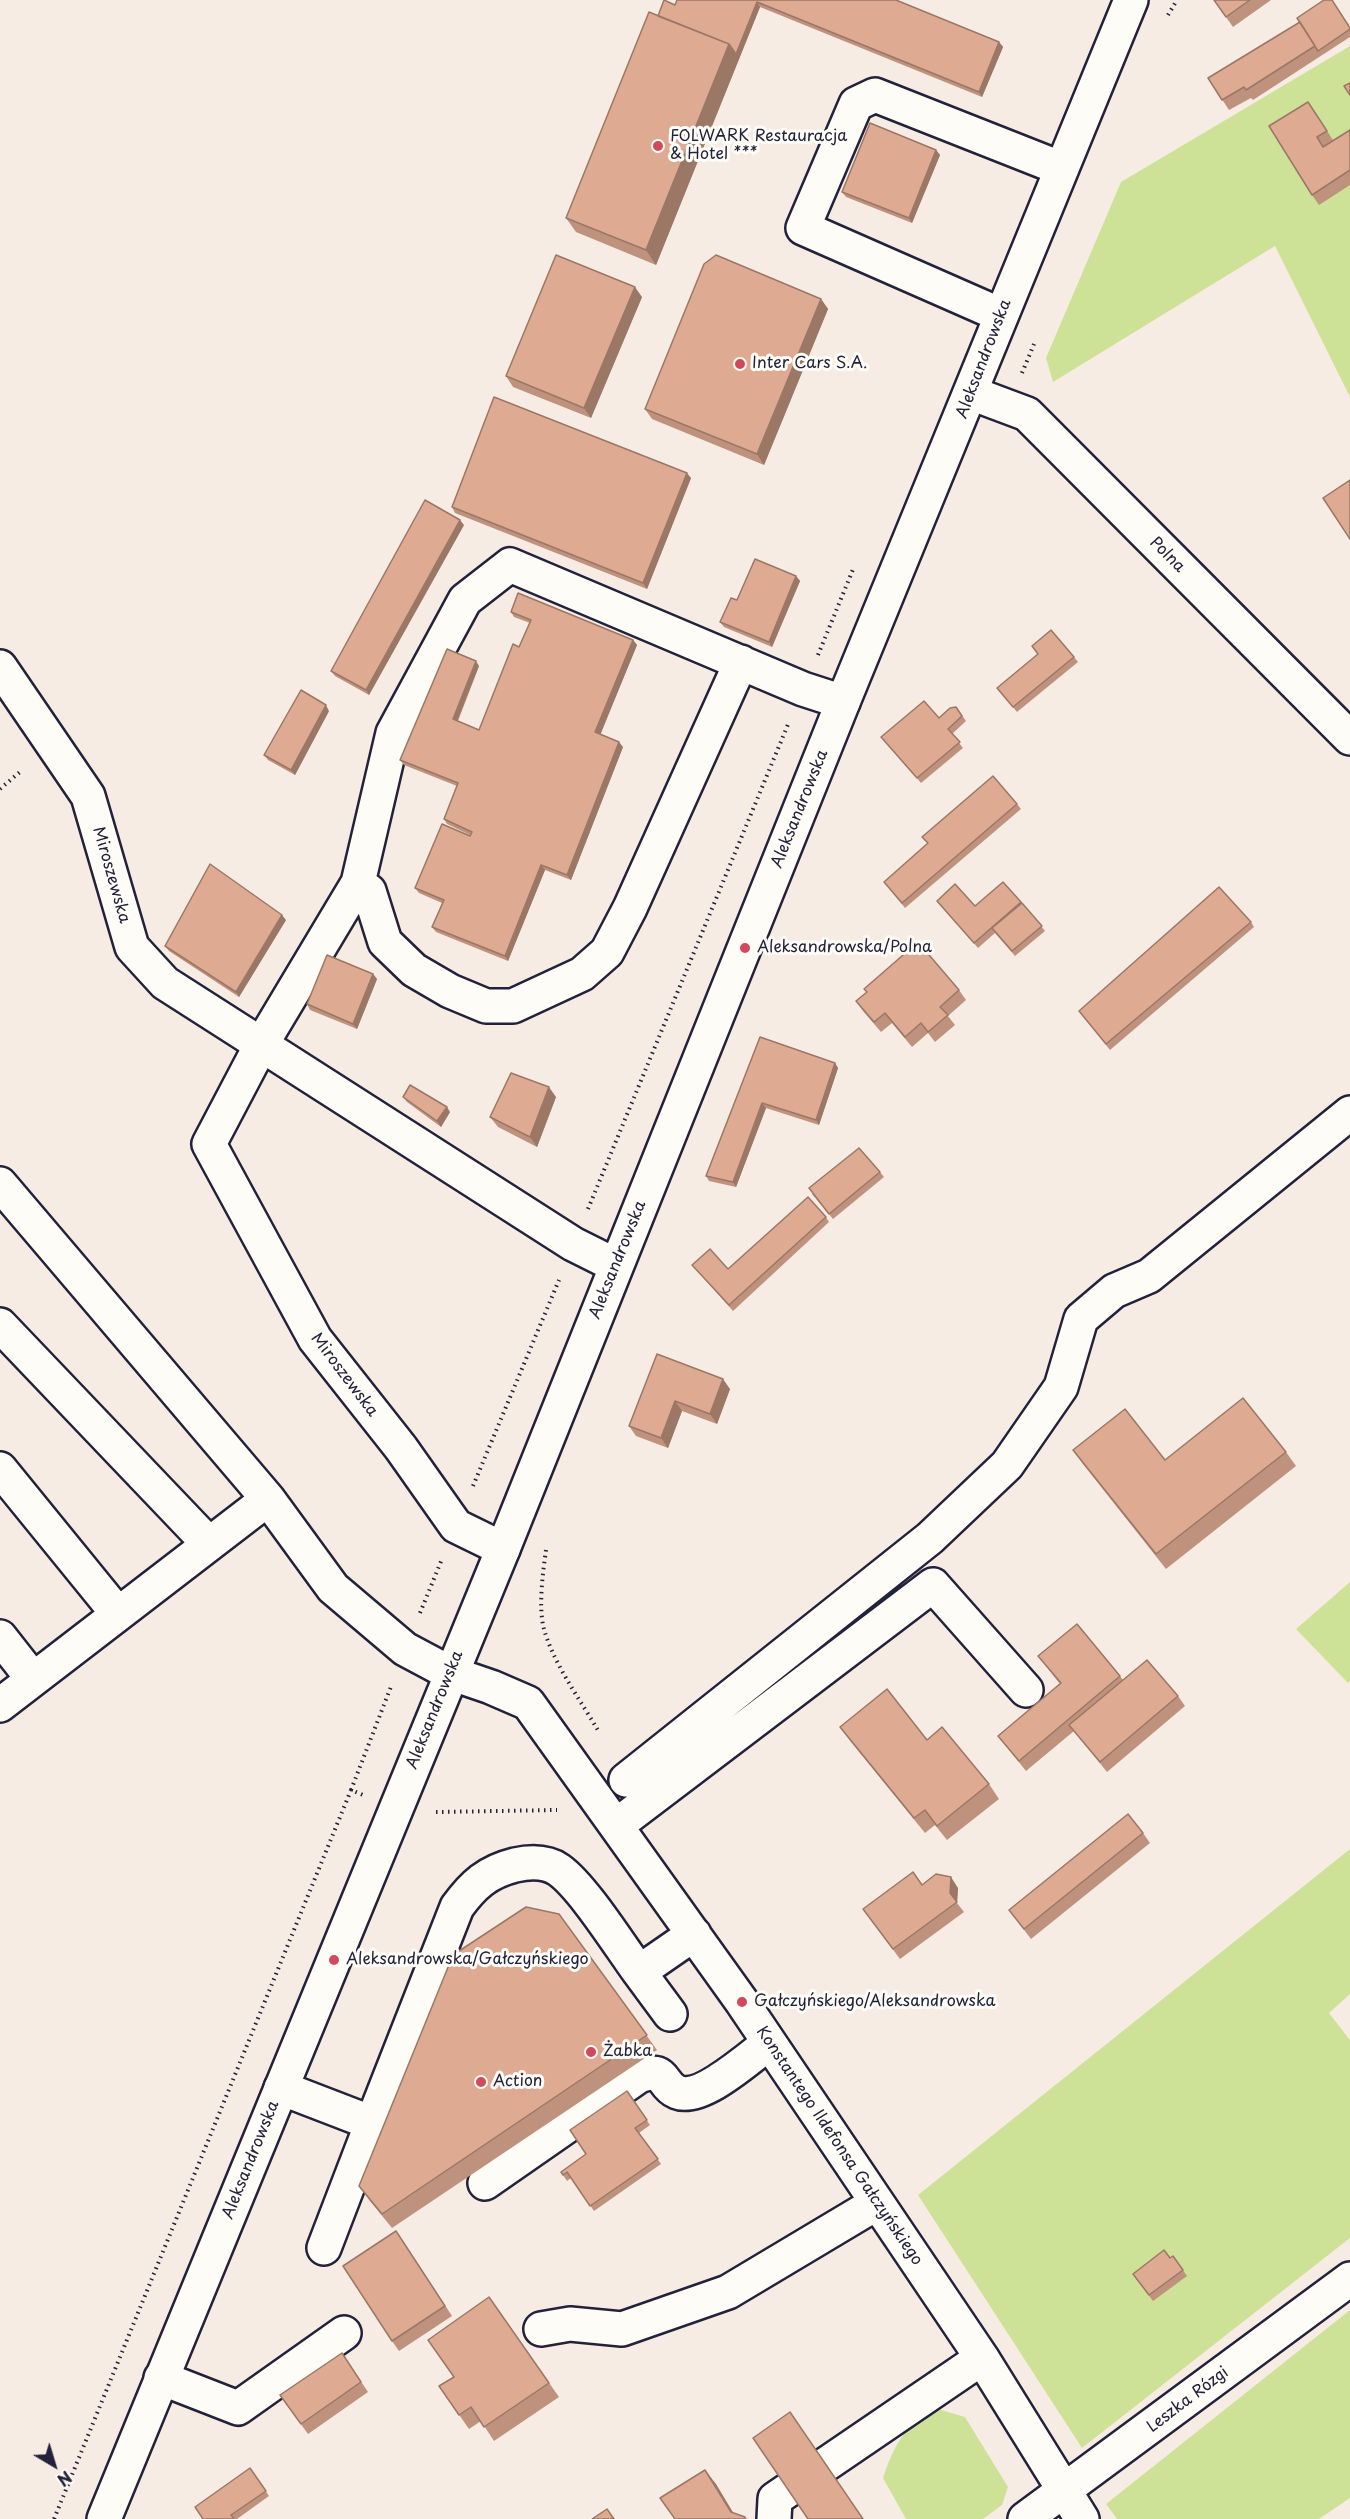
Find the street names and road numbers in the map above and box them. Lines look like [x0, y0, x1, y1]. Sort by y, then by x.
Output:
street label: Aleksandrowska [952, 297, 1016, 421]
street label: Polna [1145, 533, 1189, 577]
street label: Aleksandrowska [767, 747, 833, 871]
street label: Miroszewska [88, 825, 134, 925]
street label: Aleksandrowska [585, 1198, 651, 1322]
street label: Miroszewska [306, 1330, 382, 1420]
street label: Aleksandrowska [402, 1648, 468, 1772]
street label: Konstantego Ildefonsa Gałczyńskiego [752, 2023, 926, 2269]
street label: Aleksandrowska [218, 2098, 284, 2222]
street label: Leszka Rózgi [1143, 2363, 1233, 2437]

